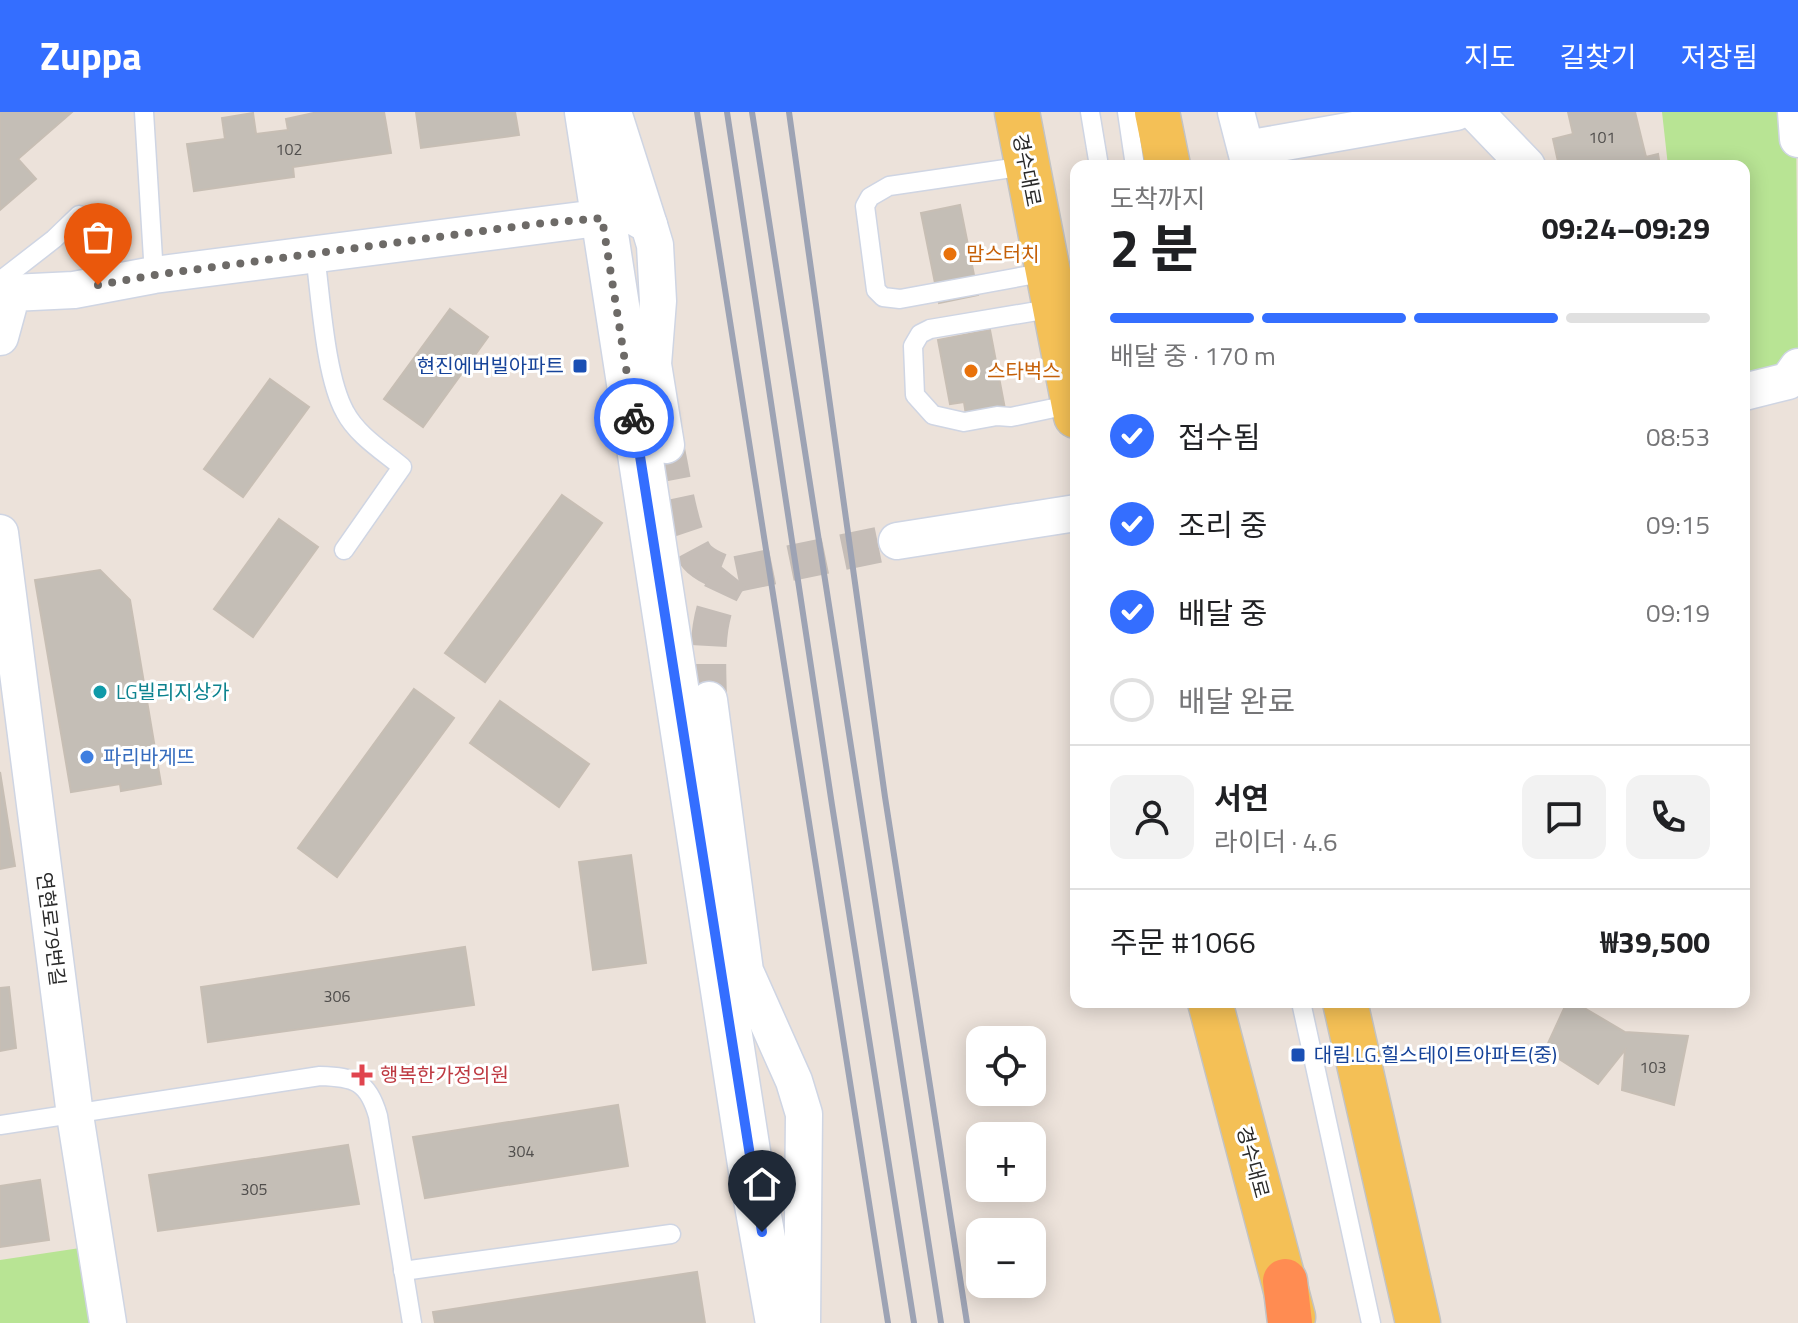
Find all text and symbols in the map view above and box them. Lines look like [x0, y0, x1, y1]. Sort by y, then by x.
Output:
text: Zuppa [40, 27, 142, 85]
text: 지도 [1464, 35, 1515, 78]
text: 길찾기 [1559, 35, 1637, 78]
text: 저장됨 [1681, 35, 1758, 78]
house number: 101 [1589, 125, 1615, 149]
street label: 경수대로 [1005, 131, 1050, 209]
house number: 102 [276, 137, 302, 161]
text: 도착까지 [1110, 179, 1206, 218]
pin [64, 203, 132, 285]
text: 09:24–09:29 [1542, 205, 1710, 251]
text: 2 분 [1110, 208, 1198, 287]
icon: bag [76, 215, 120, 259]
place label: 맘스터치 [966, 238, 1040, 269]
marker: 맘스터치 [941, 245, 959, 263]
text: 배달 중 · 170 m [1110, 336, 1276, 375]
place label: 현진에버빌아파트 [417, 350, 564, 381]
place label: 스타벅스 [987, 355, 1061, 386]
marker: 현진에버빌아파트 [571, 357, 589, 375]
marker: 스타벅스 [962, 362, 980, 380]
courier [594, 378, 674, 458]
icon: bike [612, 396, 656, 440]
icon: check [1110, 414, 1154, 458]
text: 접수됨 [1178, 414, 1261, 460]
text: 08:53 [1646, 417, 1710, 456]
icon: check [1110, 502, 1154, 546]
text: 조리 중 [1178, 502, 1267, 548]
text: 09:15 [1646, 505, 1710, 544]
icon: check [1110, 590, 1154, 634]
text: 배달 중 [1178, 590, 1267, 636]
text: 09:19 [1646, 593, 1710, 632]
place label: LG빌리지상가 [116, 676, 230, 707]
text: 배달 완료 [1178, 678, 1295, 724]
marker: LG빌리지상가 [91, 683, 109, 701]
place label: 파리바게뜨 [103, 741, 195, 772]
marker: 파리바게뜨 [78, 748, 96, 766]
button: person [1110, 775, 1194, 859]
text: 서연 [1214, 775, 1269, 821]
button: chat [1522, 775, 1606, 859]
button: phone [1626, 775, 1710, 859]
text: 라이더 · 4.6 [1214, 822, 1338, 861]
street label: 연현로79번길 [29, 870, 74, 988]
text: 주문 #1066 [1110, 919, 1256, 965]
text: ₩39,500 [1600, 919, 1710, 965]
house number: 306 [324, 984, 350, 1008]
map controls [966, 1026, 1046, 1298]
button: locate [966, 1026, 1046, 1106]
place label: 대림.LG.힐스테이트아파트(중) [1314, 1039, 1557, 1070]
marker: 대림.LG.힐스테이트아파트(중) [1289, 1046, 1307, 1064]
house number: 103 [1640, 1055, 1666, 1079]
place label: 행복한가정의원 [380, 1059, 509, 1090]
marker: 행복한가정의원 [351, 1064, 373, 1086]
button: + [966, 1122, 1046, 1202]
street label: 경수대로 [1229, 1122, 1278, 1201]
house number: 304 [508, 1139, 534, 1163]
pin [728, 1150, 796, 1232]
icon: home [740, 1162, 784, 1206]
house number: 305 [241, 1177, 267, 1201]
button: − [966, 1218, 1046, 1298]

